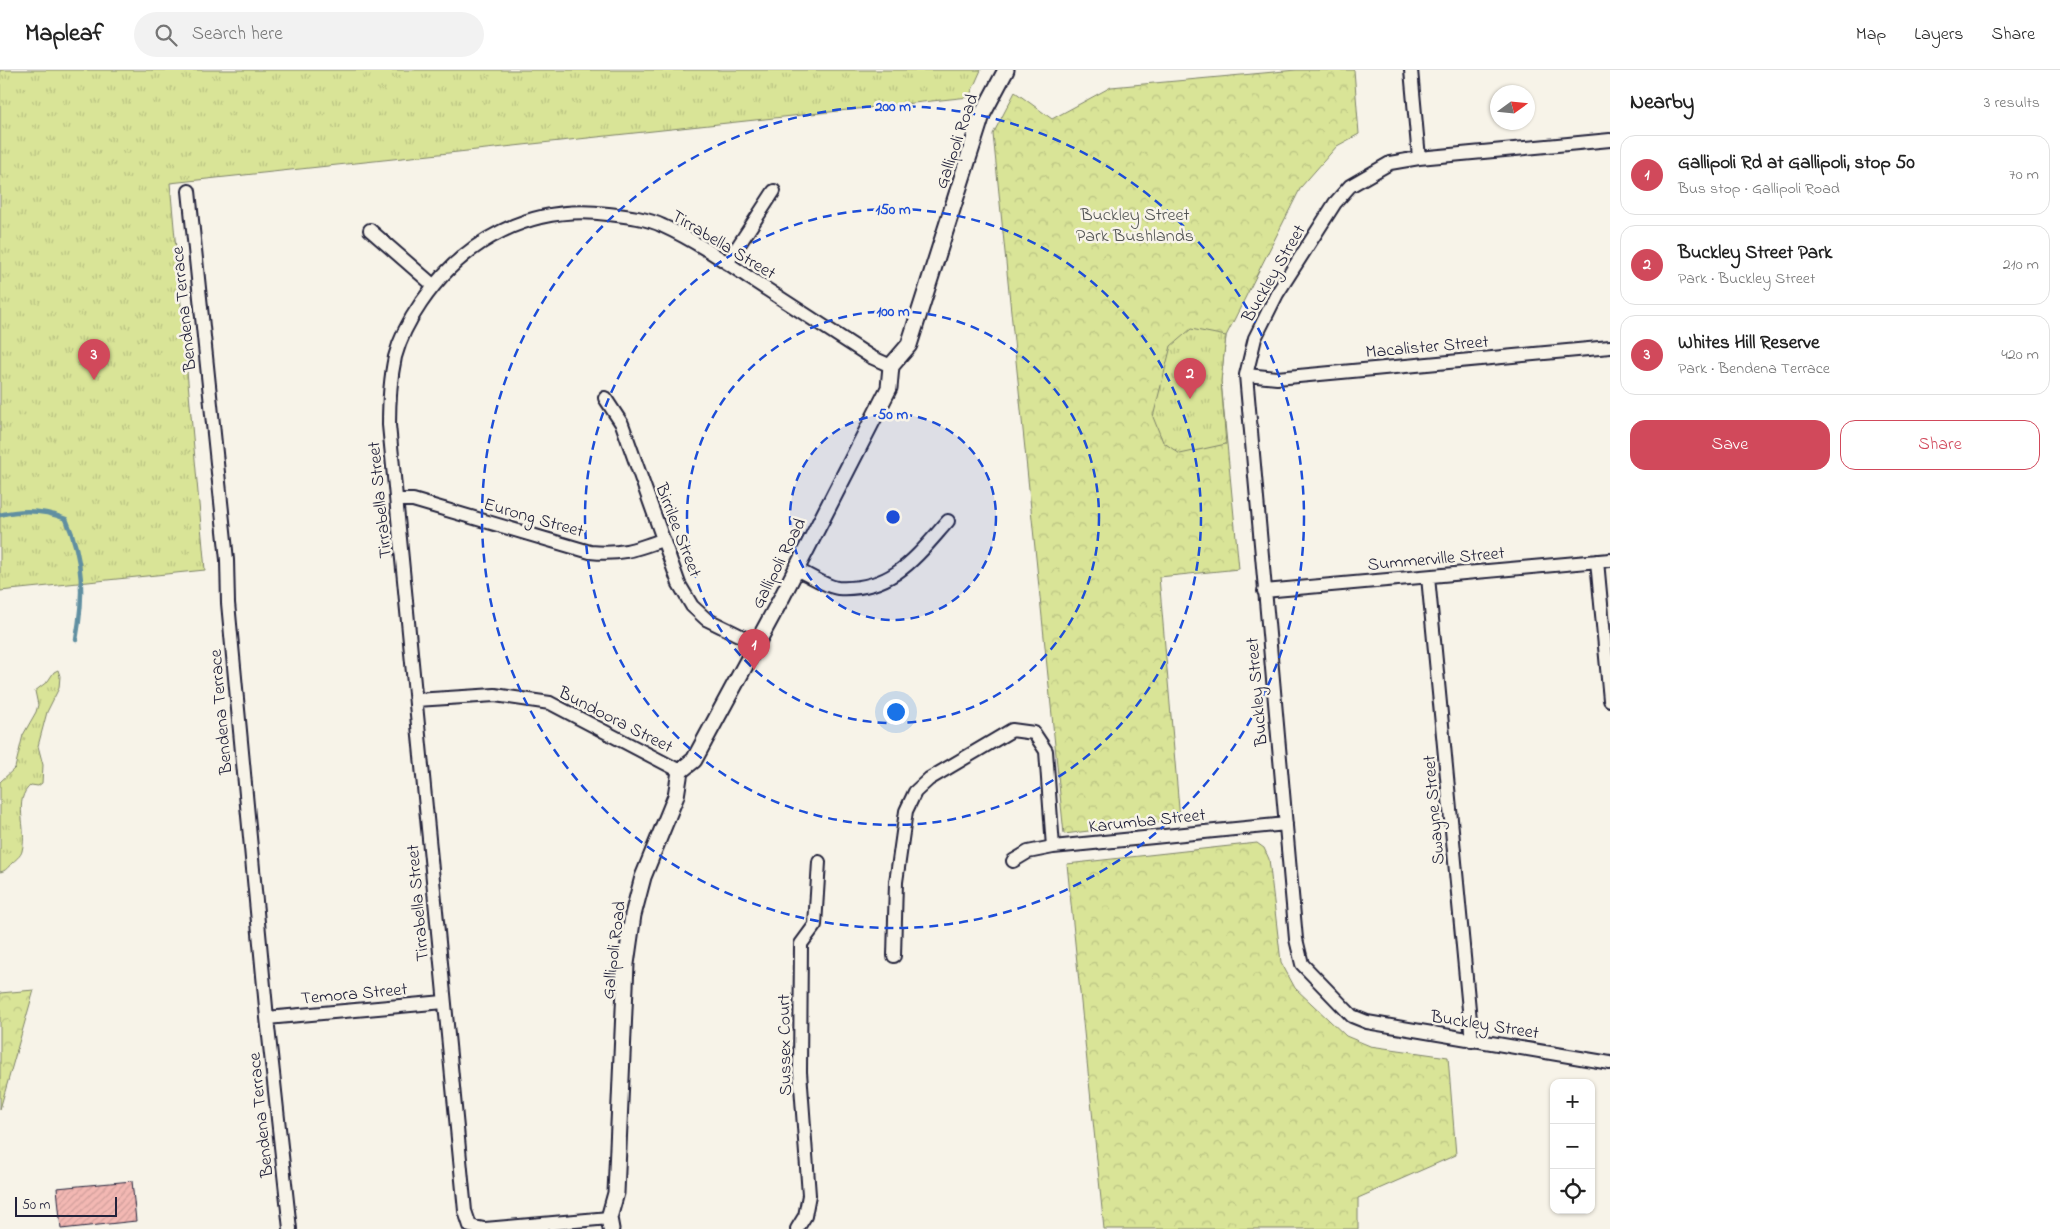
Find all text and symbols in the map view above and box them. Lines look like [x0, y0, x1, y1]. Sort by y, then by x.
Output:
search box [134, 12, 484, 57]
text: Mapleaf [25, 17, 104, 52]
icon: search [152, 21, 180, 49]
text: Search here [192, 21, 283, 48]
text: Map [1856, 22, 1886, 48]
text: Layers [1914, 22, 1964, 48]
text: Share [1992, 22, 2035, 48]
north arrow [1490, 85, 1535, 130]
text: Nearby [1630, 88, 1694, 118]
street label: Gallipoli Road [930, 91, 986, 193]
text: 3 results [1984, 91, 2040, 115]
text: 200 m [874, 96, 911, 118]
text: Gallipoli Rd at Gallipoli, stop 50 [1678, 150, 1915, 177]
text: 1 [1644, 163, 1650, 187]
text: 70 m [2009, 163, 2039, 187]
text: Bus stop · Gallipoli Road [1678, 177, 1840, 201]
text: 150 m [875, 199, 911, 221]
park label: Buckley Street Park Bushlands [1076, 203, 1194, 250]
street label: Tirrabella Street [666, 204, 780, 287]
street label: Buckley Street [1236, 220, 1313, 329]
text: Buckley Street Park [1678, 240, 1832, 267]
street label: Bendena Terrace [165, 244, 205, 374]
text: 2 [1643, 253, 1651, 277]
text: 210 m [2003, 253, 2039, 277]
text: Park · Buckley Street [1678, 267, 1815, 291]
text: 100 m [876, 301, 910, 323]
street label: Macalister Street [1365, 330, 1490, 366]
text: Whites Hill Reserve [1678, 330, 1820, 357]
pin: 3 [78, 339, 110, 380]
text: 3 [1644, 343, 1650, 367]
text: 420 m [2001, 343, 2039, 367]
text: Park · Bendena Terrace [1678, 357, 1830, 381]
pin: 2 [1174, 358, 1206, 399]
text: 50 m [878, 404, 909, 426]
button: Save [1630, 420, 1830, 470]
button: Share [1840, 420, 2040, 470]
street label: Tirrabella Street [362, 440, 400, 560]
street label: Birrilee Street [647, 479, 707, 581]
street label: Eurong Street [480, 492, 587, 547]
centre of rings [884, 508, 902, 526]
street label: Gallipoli Road [746, 514, 814, 614]
street label: Summerville Street [1367, 541, 1506, 579]
pin: 1 [738, 629, 770, 670]
street label: Buckley Street [1240, 636, 1276, 748]
street label: Bendena Terrace [203, 647, 241, 777]
street label: Bundoora Street [553, 680, 677, 761]
your location [883, 699, 909, 725]
street label: Swayne Street [1417, 754, 1453, 866]
street label: Karumba Street [1088, 803, 1207, 841]
street label: Tirrabella Street [401, 843, 437, 963]
street label: Gallipoli Road [596, 900, 634, 1001]
street label: Temora Street [300, 977, 409, 1013]
street label: Sussex Court [772, 994, 800, 1096]
street label: Buckley Street [1428, 1004, 1541, 1047]
street label: Bendena Terrace [242, 1050, 282, 1180]
map controls [1550, 1079, 1595, 1214]
button: + [1550, 1079, 1595, 1124]
button: − [1550, 1124, 1595, 1169]
button: locate [1550, 1169, 1595, 1214]
scale bar [15, 1194, 118, 1217]
text: 50 m [22, 1195, 50, 1216]

